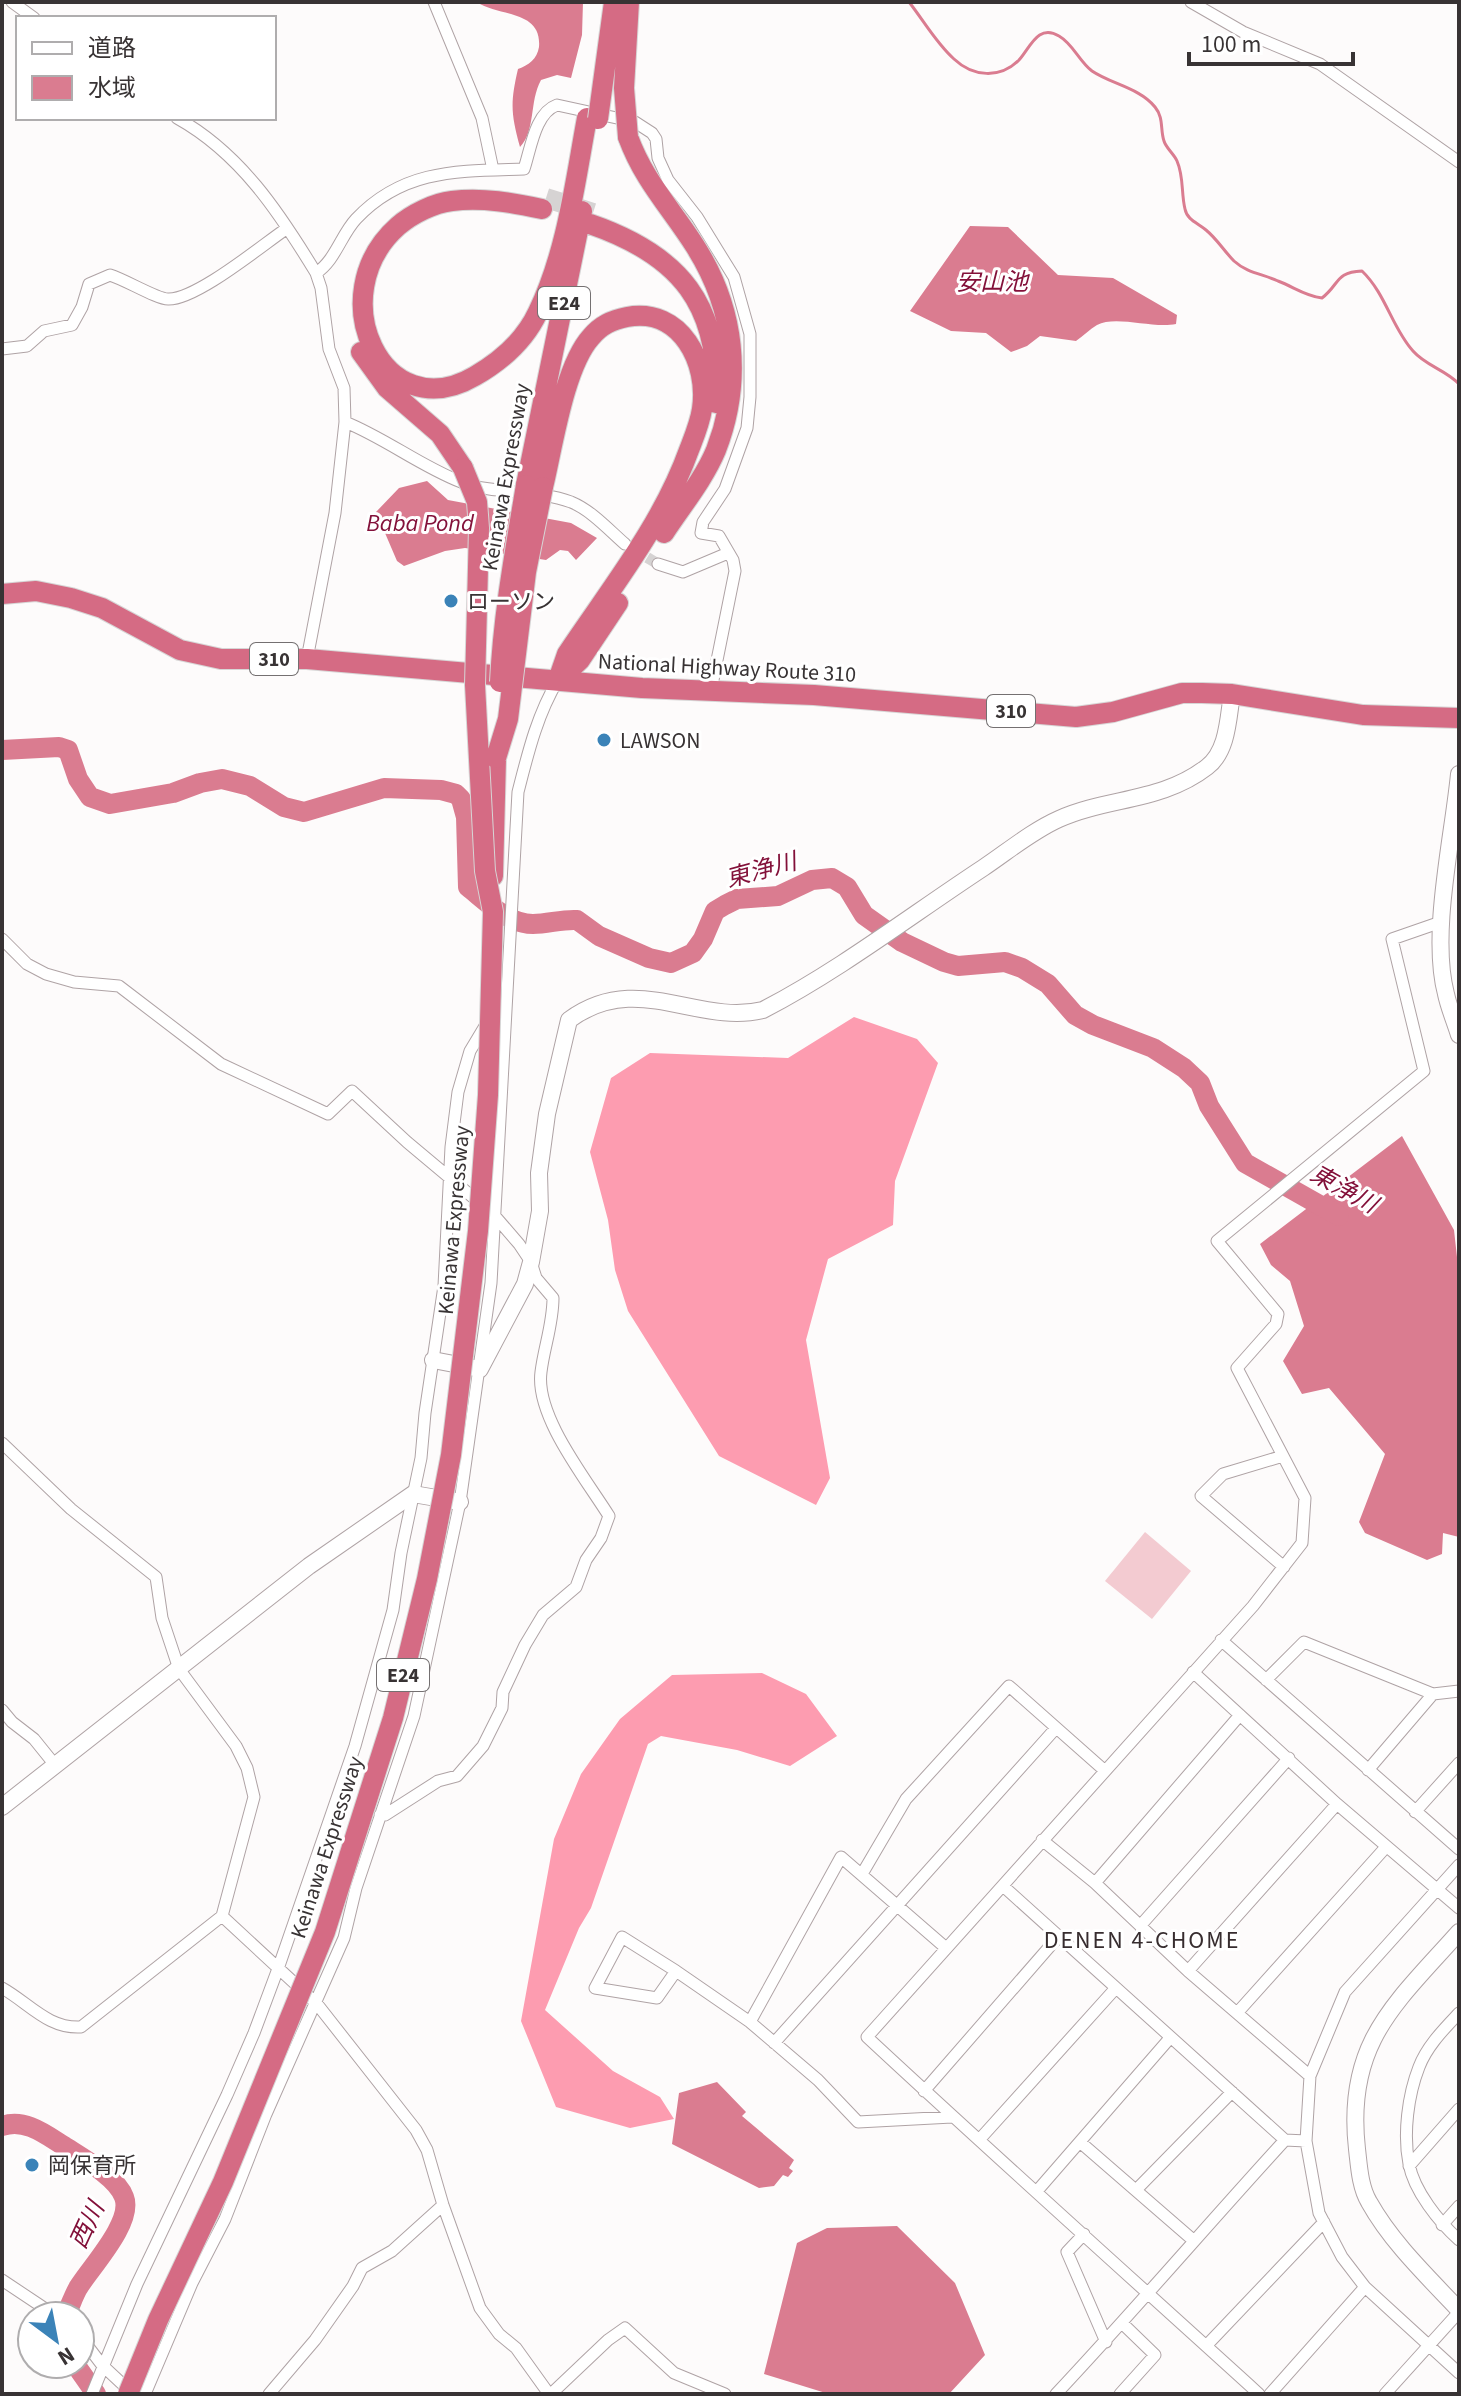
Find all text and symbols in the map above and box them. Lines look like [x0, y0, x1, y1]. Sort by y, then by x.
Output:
legend [16, 16, 276, 120]
scale bar [1189, 16, 1353, 66]
text: 100 m [1201, 27, 1261, 62]
text: 道路 [88, 31, 136, 66]
text: 水域 [88, 71, 136, 106]
water label: 安山池 [956, 265, 1030, 300]
road number: E24 [538, 287, 590, 319]
street label: Keinawa Expressway [474, 380, 538, 573]
water label: Baba Pond [366, 506, 475, 541]
place label: ローソン [467, 586, 555, 618]
marker: ローソン [442, 592, 460, 610]
road number: 310 [250, 643, 298, 675]
street label: National Highway Route 310 [597, 645, 857, 691]
road number: 310 [987, 695, 1035, 727]
place label: LAWSON [620, 725, 700, 757]
marker: LAWSON [595, 731, 613, 749]
water label: 東浄川 [722, 843, 803, 897]
street label: Keinawa Expressway [430, 1123, 478, 1316]
water label: 東浄川 [1304, 1157, 1386, 1224]
road number: E24 [377, 1659, 429, 1691]
street label: Keinawa Expressway [282, 1751, 372, 1942]
district label: DENEN 4-CHOME [1044, 1923, 1240, 1958]
place label: 岡保育所 [48, 2150, 136, 2182]
marker: 岡保育所 [23, 2156, 41, 2174]
water label: 西川 [61, 2193, 115, 2254]
north arrow [16, 2300, 96, 2380]
text: N [51, 2339, 81, 2374]

